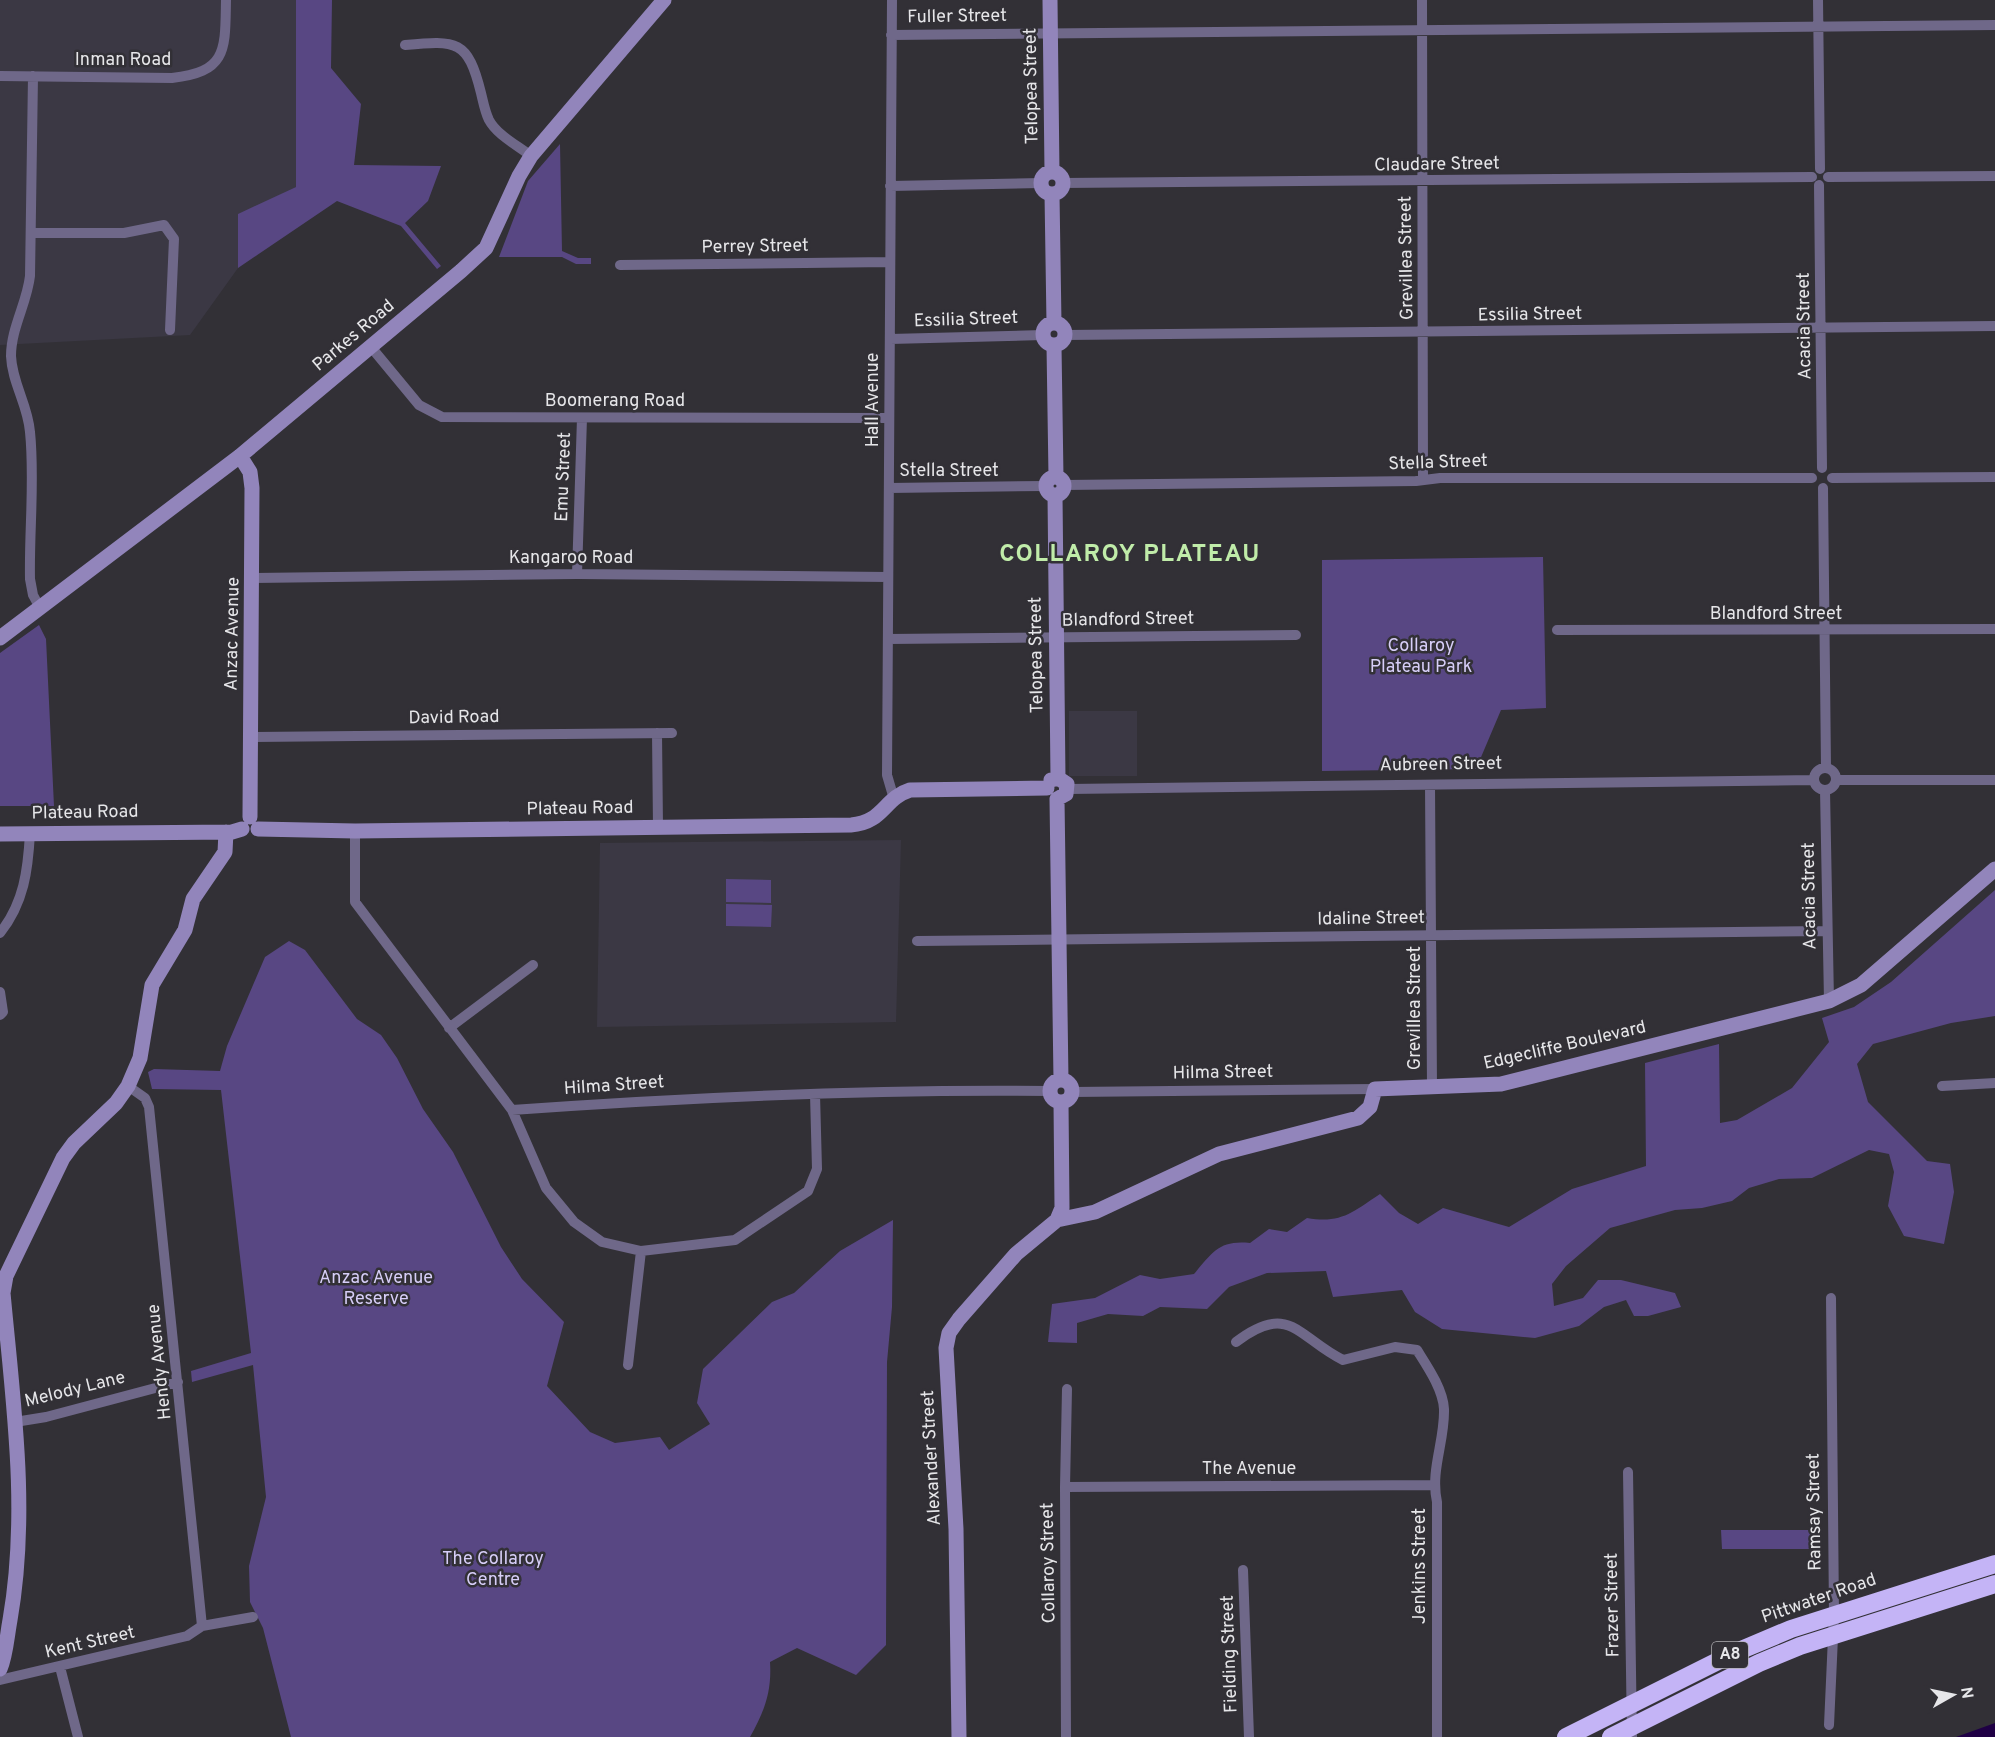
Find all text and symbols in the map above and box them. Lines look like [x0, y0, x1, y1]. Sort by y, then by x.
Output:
street label: Fuller Street [907, 5, 1007, 29]
street label: Telopea Street [1019, 28, 1045, 144]
street label: Inman Road [75, 49, 171, 72]
street label: Claudare Street [1374, 152, 1500, 178]
street label: Grevillea Street [1394, 196, 1420, 320]
street label: Perrey Street [701, 235, 809, 259]
street label: Acacia Street [1793, 272, 1817, 380]
street label: Parkes Road [308, 295, 400, 377]
street label: Essilia Street [1478, 303, 1582, 327]
street label: Essilia Street [913, 307, 1019, 333]
street label: Hall Avenue [862, 353, 885, 447]
street label: Boomerang Road [545, 390, 685, 413]
street label: Emu Street [551, 432, 577, 522]
street label: Stella Street [1388, 450, 1488, 476]
street label: Stella Street [899, 460, 999, 483]
district label: COLLAROY PLATEAU [999, 540, 1261, 570]
street label: Kangaroo Road [509, 547, 633, 570]
street label: Anzac Avenue [221, 577, 245, 691]
street label: Telopea Street [1024, 597, 1050, 713]
street label: Blandford Street [1710, 603, 1842, 626]
street label: Blandford Street [1061, 607, 1195, 633]
park label: Collaroy Plateau Park [1370, 635, 1472, 679]
street label: David Road [408, 706, 500, 730]
street label: Aubreen Street [1379, 752, 1503, 778]
street label: Plateau Road [526, 797, 634, 821]
street label: Plateau Road [31, 801, 139, 825]
street label: Acacia Street [1798, 842, 1822, 950]
street label: Idaline Street [1317, 907, 1425, 931]
street label: Grevillea Street [1404, 946, 1427, 1070]
street label: Edgecliffe Boulevard [1482, 1016, 1648, 1076]
street label: Hilma Street [1173, 1061, 1273, 1085]
street label: Hilma Street [563, 1071, 665, 1101]
park label: Anzac Avenue Reserve [319, 1267, 433, 1311]
street label: Hendy Avenue [142, 1303, 178, 1421]
street label: Melody Lane [22, 1366, 128, 1414]
street label: Alexander Street [917, 1390, 947, 1526]
street label: Ramsay Street [1802, 1453, 1828, 1571]
street label: The Avenue [1202, 1458, 1296, 1481]
street label: Collaroy Street [1036, 1502, 1062, 1624]
street label: Jenkins Street [1409, 1508, 1432, 1624]
park label: The Collaroy Centre [442, 1548, 544, 1592]
street label: Frazer Street [1601, 1553, 1625, 1657]
street label: Pittwater Road [1758, 1569, 1880, 1629]
street label: Fielding Street [1216, 1595, 1244, 1713]
street label: Kent Street [43, 1621, 137, 1665]
road number: A8 [1712, 1642, 1748, 1668]
north arrow [1923, 1665, 1983, 1725]
text: N [1955, 1686, 1977, 1700]

